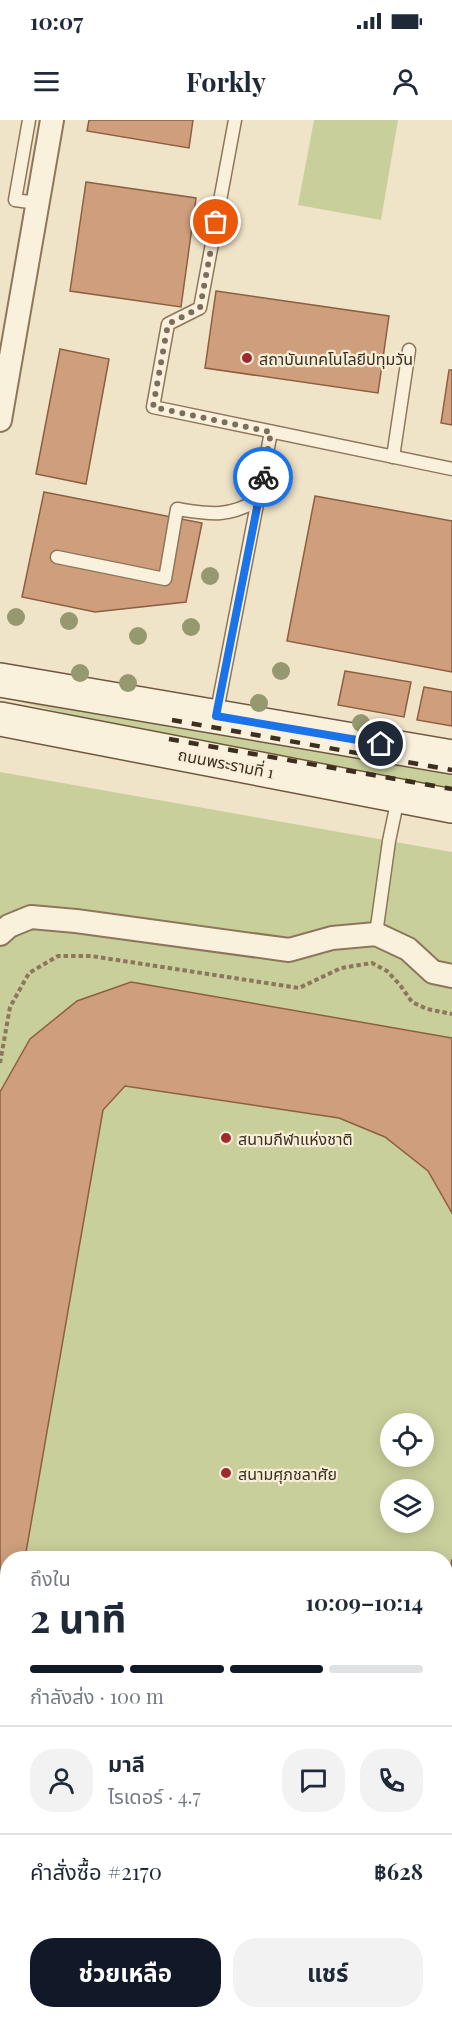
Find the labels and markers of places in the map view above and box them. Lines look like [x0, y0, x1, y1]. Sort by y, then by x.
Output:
pin [190, 196, 241, 247]
place label: สถาบันเทคโนโลยีปทุมวัน [259, 348, 413, 369]
marker: สถาบันเทคโนโลยีปทุมวัน [240, 351, 254, 365]
pin [355, 718, 406, 769]
place label: สนามกีฬาแห่งชาติ [238, 1128, 353, 1149]
marker: สนามกีฬาแห่งชาติ [219, 1131, 233, 1145]
place label: สนามศุภชลาศัย [238, 1463, 337, 1484]
marker: สนามศุภชลาศัย [219, 1466, 233, 1480]

